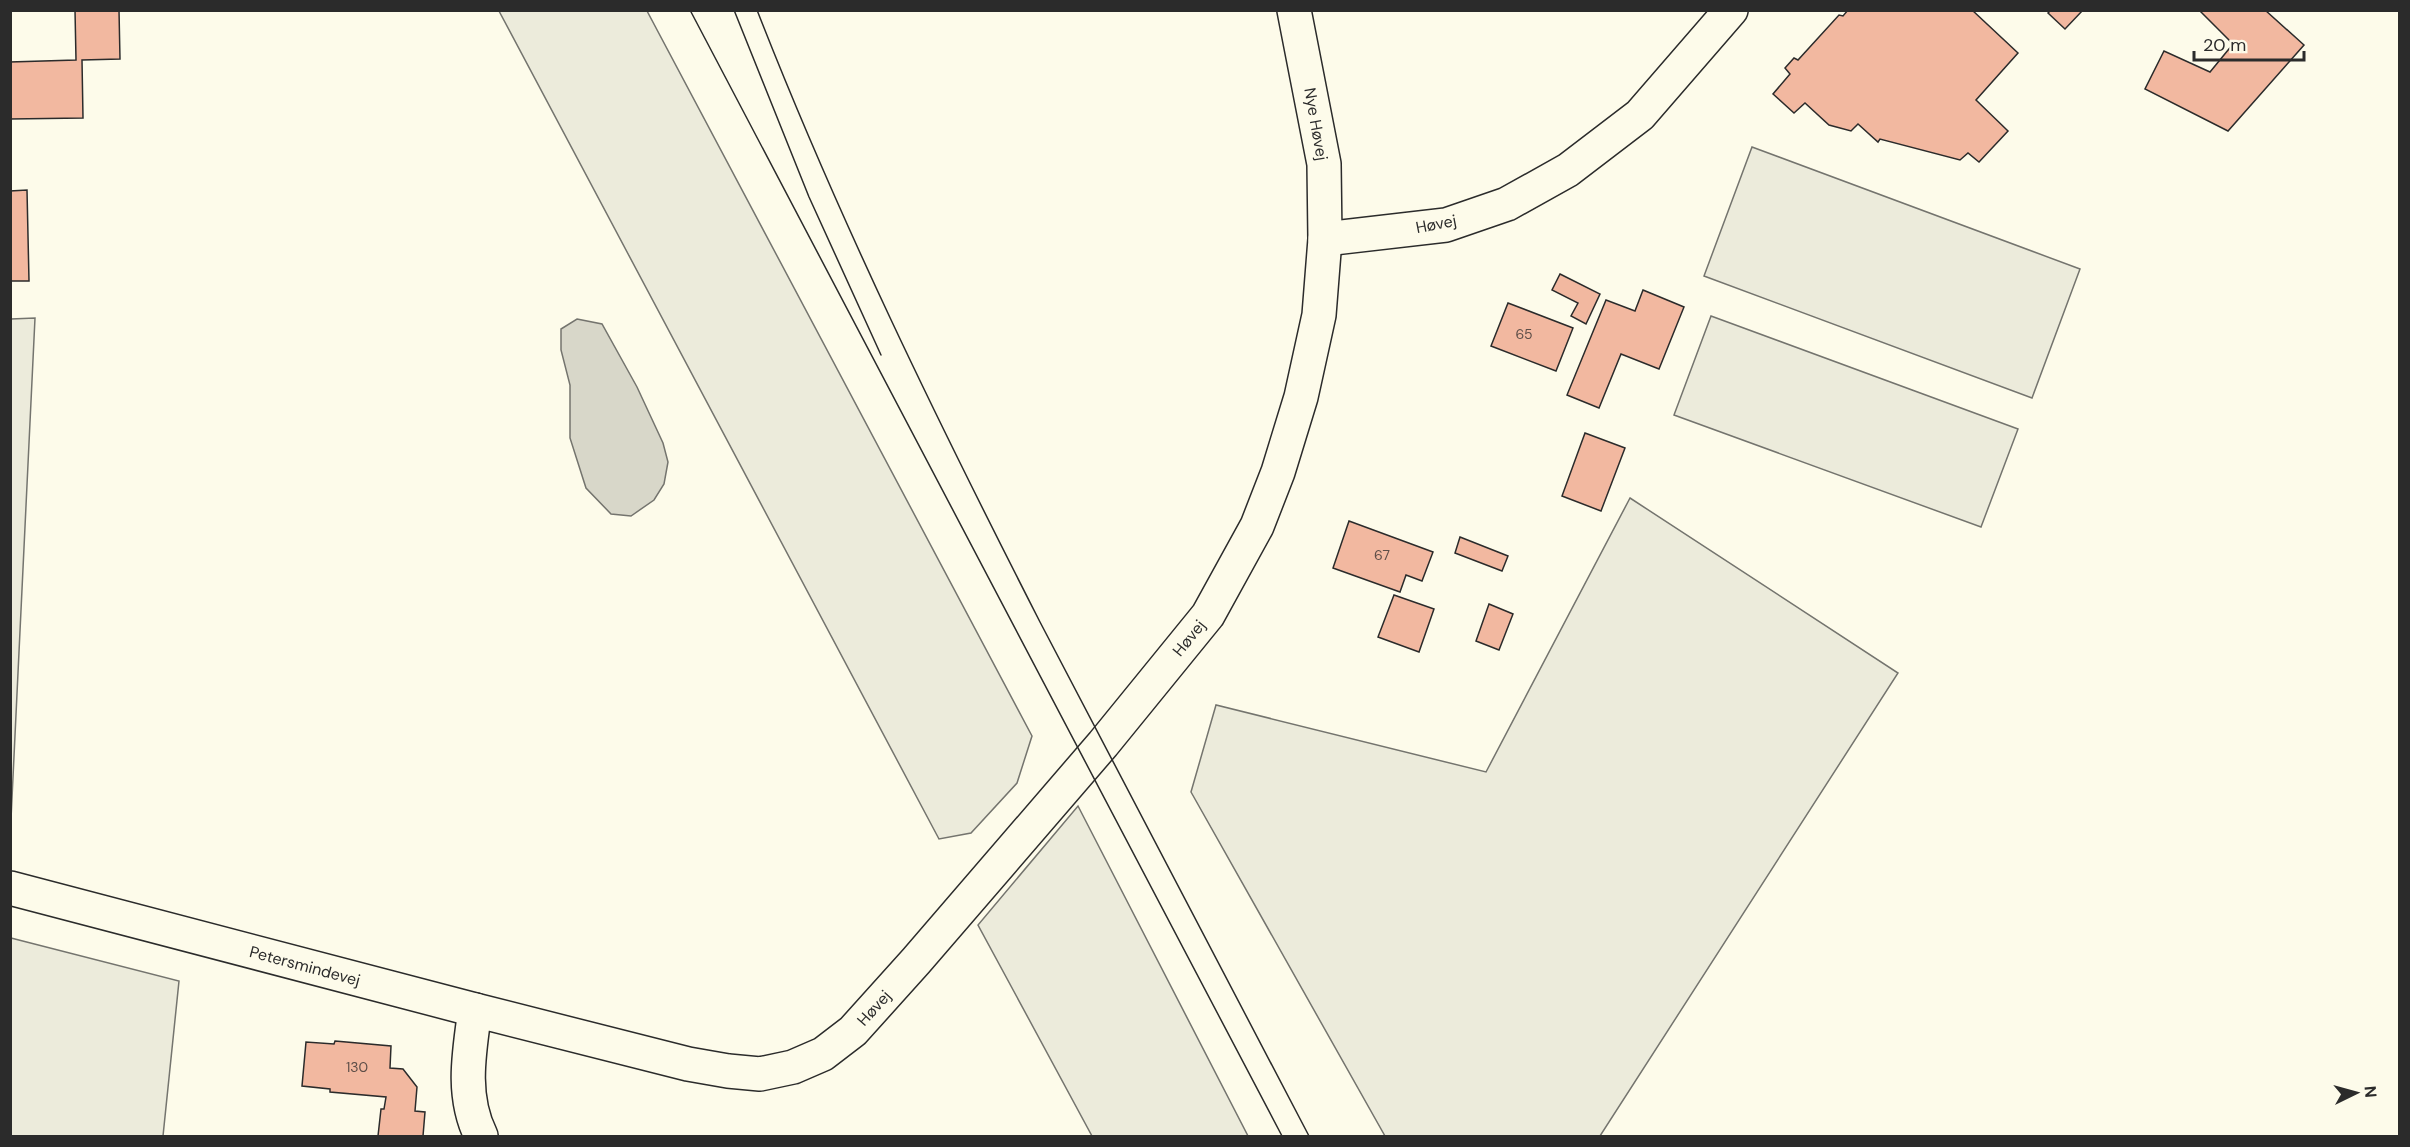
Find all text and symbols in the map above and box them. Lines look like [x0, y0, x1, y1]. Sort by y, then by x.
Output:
scale bar [2194, 24, 2304, 62]
text: 20 m [2203, 33, 2246, 57]
street label: Nye Høvej [1299, 86, 1333, 162]
street label: Høvej [1414, 210, 1458, 238]
house number: 65 [1515, 325, 1533, 343]
house number: 67 [1374, 546, 1390, 564]
street label: Høvej [1168, 615, 1210, 661]
street label: Petersmindevej [247, 941, 363, 991]
street label: Høvej [852, 986, 896, 1030]
house number: 130 [346, 1058, 368, 1076]
north arrow [2326, 1063, 2386, 1123]
text: N [2359, 1085, 2381, 1098]

